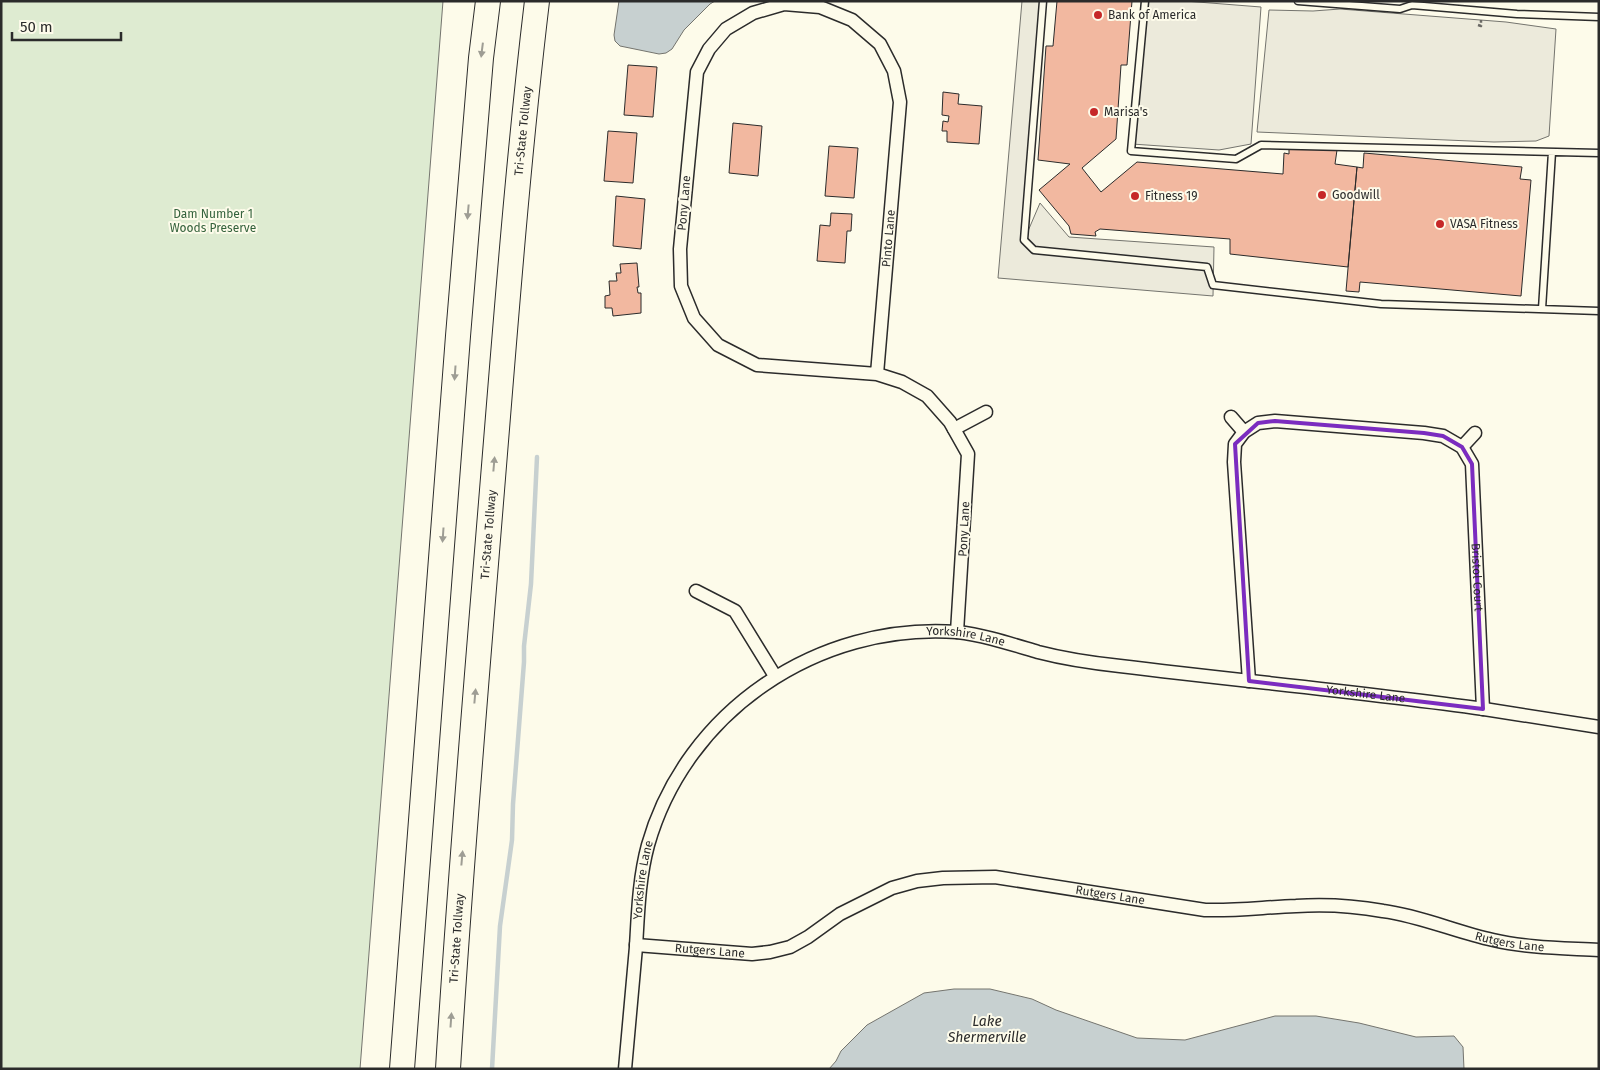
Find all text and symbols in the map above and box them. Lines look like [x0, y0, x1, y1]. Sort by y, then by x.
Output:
place label: Bank of America [1108, 8, 1196, 22]
marker: Bank of America [1092, 9, 1104, 21]
scale bar [12, 10, 121, 42]
text: 50 m [20, 18, 53, 36]
one-way arrow [478, 42, 486, 58]
street label: Tri-State Tollway [512, 86, 534, 176]
place label: Marisa's [1104, 105, 1148, 119]
marker: Marisa's [1088, 106, 1100, 118]
street label: Pony Lane [675, 175, 693, 231]
place label: Goodwill [1332, 188, 1380, 202]
place label: Fitness 19 [1145, 189, 1198, 203]
marker: Goodwill [1316, 189, 1328, 201]
marker: Fitness 19 [1129, 190, 1141, 202]
one-way arrow [464, 204, 472, 220]
park label: Dam Number 1 Woods Preserve [170, 207, 256, 235]
street label: Pinto Lane [879, 209, 898, 268]
place label: VASA Fitness [1450, 217, 1518, 231]
marker: VASA Fitness [1434, 218, 1446, 230]
one-way arrow [451, 366, 459, 382]
one-way arrow [490, 456, 498, 472]
street label: Tri-State Tollway [478, 489, 499, 580]
street label: Pony Lane [956, 501, 972, 557]
one-way arrow [438, 528, 446, 544]
street label: Bristol Court [1469, 543, 1486, 612]
street label: Yorkshire Lane [926, 624, 1007, 649]
street label: Yorkshire Lane [1325, 682, 1406, 706]
one-way arrow [471, 688, 479, 704]
street label: Yorkshire Lane [631, 839, 656, 920]
one-way arrow [458, 850, 466, 866]
street label: Rutgers Lane [1074, 883, 1146, 907]
street label: Tri-State Tollway [447, 893, 467, 984]
street label: Rutgers Lane [1473, 929, 1545, 954]
street label: Rutgers Lane [674, 941, 745, 960]
one-way arrow [447, 1012, 455, 1028]
water label: Lake Shermerville [947, 1013, 1026, 1046]

